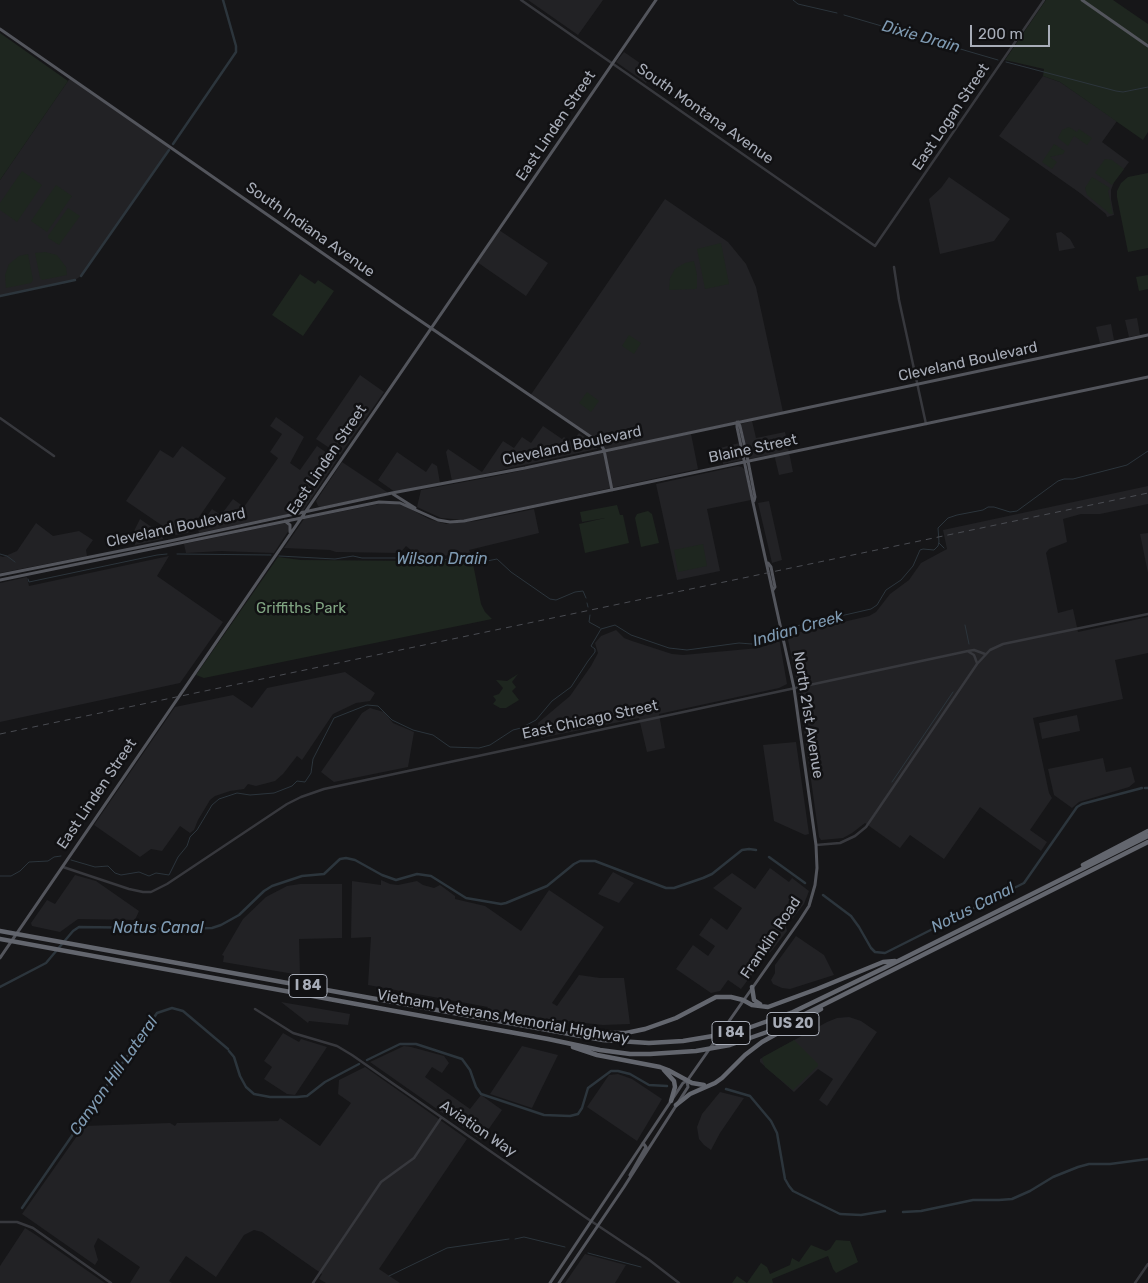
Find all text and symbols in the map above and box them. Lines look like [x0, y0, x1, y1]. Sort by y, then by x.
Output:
scale bar [973, 15, 1053, 47]
water label: Dixie Drain [880, 17, 962, 57]
text: 200 m [978, 25, 1023, 43]
street label: South Montana Avenue [633, 60, 777, 168]
street label: East Logan Street [909, 60, 993, 174]
street label: East Linden Street [512, 67, 600, 185]
street label: South Indiana Avenue [242, 179, 378, 281]
street label: Cleveland Boulevard [897, 338, 1039, 386]
street label: East Linden Street [283, 401, 371, 519]
street label: Cleveland Boulevard [501, 422, 643, 470]
street label: Blaine Street [707, 431, 799, 467]
street label: Cleveland Boulevard [105, 504, 247, 552]
water label: Wilson Drain [396, 549, 488, 569]
park label: Griffiths Park [256, 600, 346, 618]
water label: Indian Creek [751, 607, 845, 651]
street label: North 21st Avenue [789, 650, 827, 780]
street label: East Chicago Street [520, 697, 660, 743]
street label: East Linden Street [53, 735, 141, 853]
water label: Notus Canal [928, 879, 1018, 937]
street label: Franklin Road [737, 894, 805, 982]
water label: Notus Canal [112, 918, 204, 938]
road number: I 84 [289, 974, 327, 998]
street label: Vietnam Veterans Memorial Highway [376, 986, 630, 1048]
road number: US 20 [767, 1012, 819, 1036]
water label: Canyon Hill Lateral [66, 1013, 162, 1139]
road number: I 84 [712, 1021, 750, 1044]
street label: Aviation Way [436, 1097, 520, 1161]

